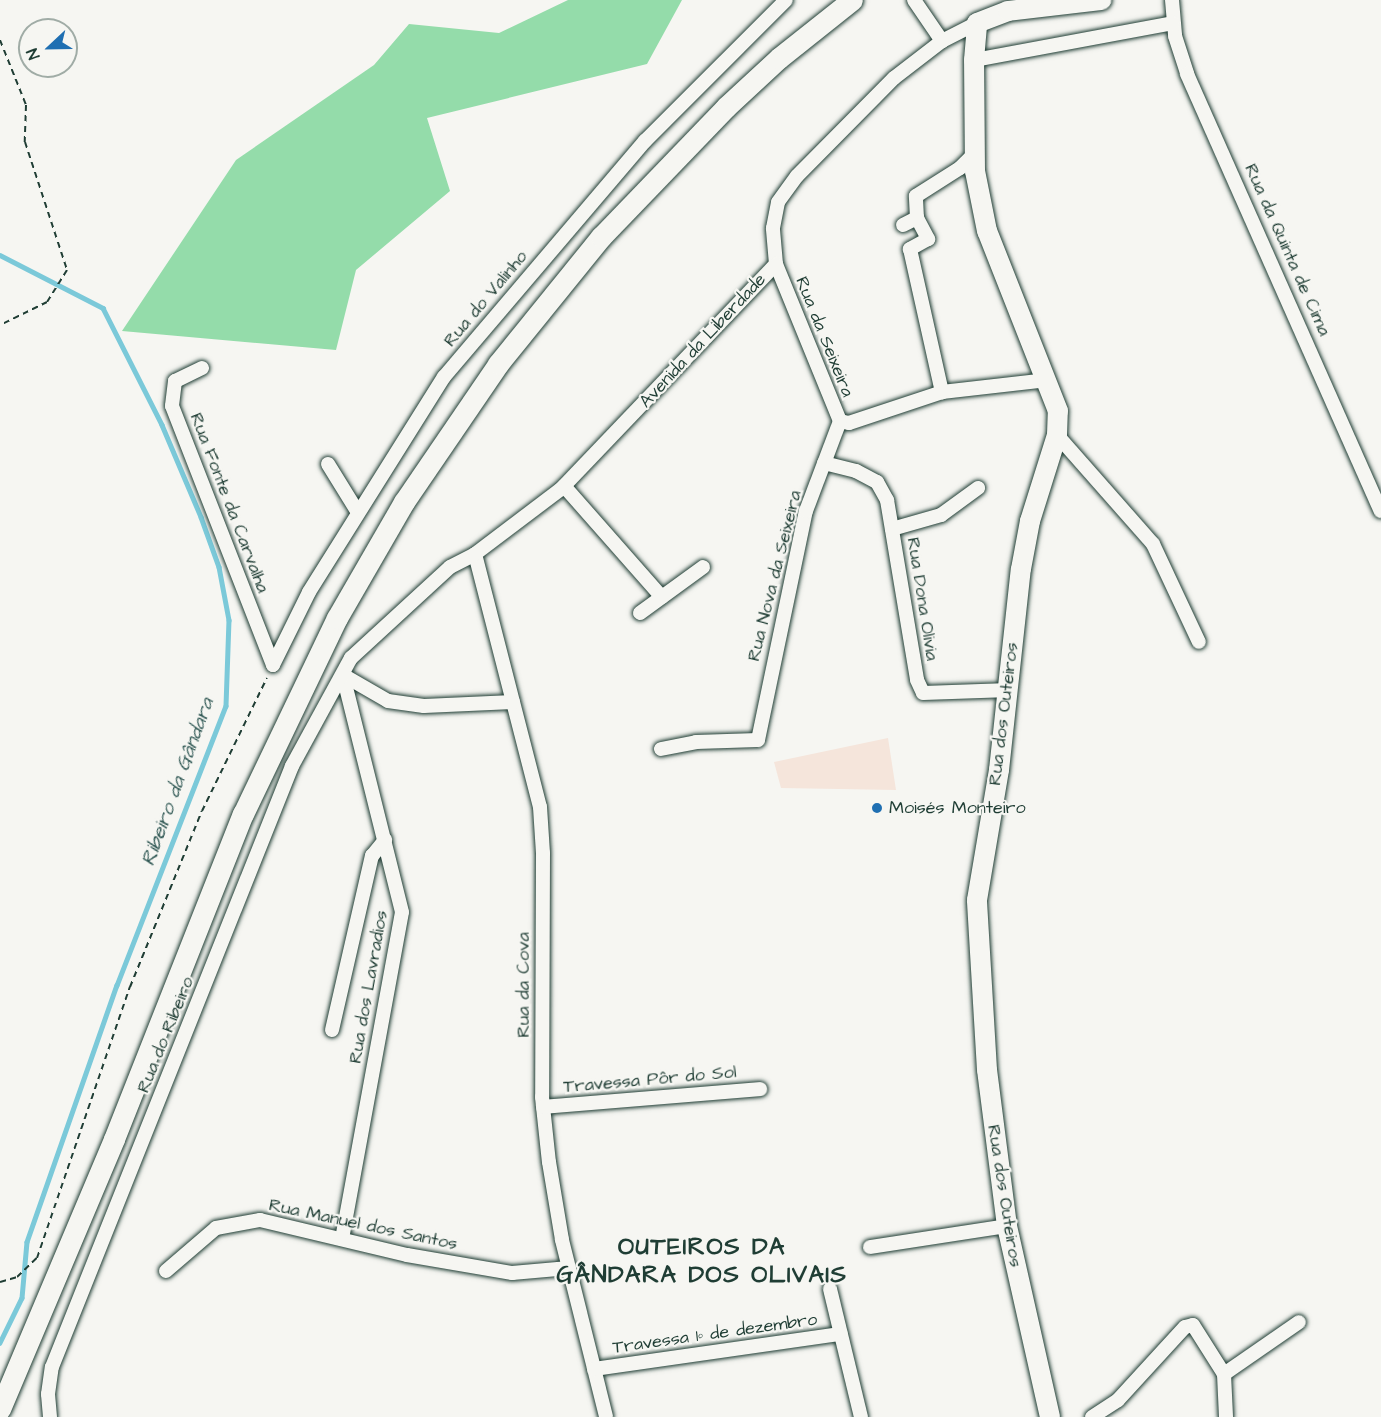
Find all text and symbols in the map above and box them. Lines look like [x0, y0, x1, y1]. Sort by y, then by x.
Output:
north arrow [18, 18, 78, 78]
text: N [21, 45, 45, 63]
street label: Rua da Quinta de Cima [1239, 161, 1335, 339]
street label: Rua do Valinho [440, 247, 532, 351]
street label: Avenida da Liberdade [635, 269, 771, 413]
street label: Rua da Seixeira [790, 274, 858, 400]
street label: Rua Fonte da Carvalha [185, 410, 273, 596]
street label: Rua Nova da Seixeira [743, 488, 807, 664]
street label: Rua Dona Olivia [902, 536, 942, 662]
street label: Rua dos Outeiros [985, 641, 1023, 787]
water label: Ribeiro da Gândara [136, 695, 220, 869]
place label: Moisés Monteiro [889, 797, 1026, 819]
marker: Moisés Monteiro [870, 801, 884, 815]
street label: Rua dos Lavradios [345, 909, 393, 1065]
street label: Rua da Cova [513, 932, 535, 1038]
street label: Rua do Ribeiro [133, 974, 199, 1096]
street label: Travessa Pôr do Sol [563, 1062, 737, 1098]
street label: Rua dos Outeiros [982, 1123, 1026, 1269]
street label: Rua Manuel dos Santos [267, 1194, 459, 1256]
district label: OUTEIROS DA GÂNDARA DOS OLIVAIS [556, 1234, 848, 1290]
street label: Travessa 1º de dezembro [611, 1309, 819, 1359]

